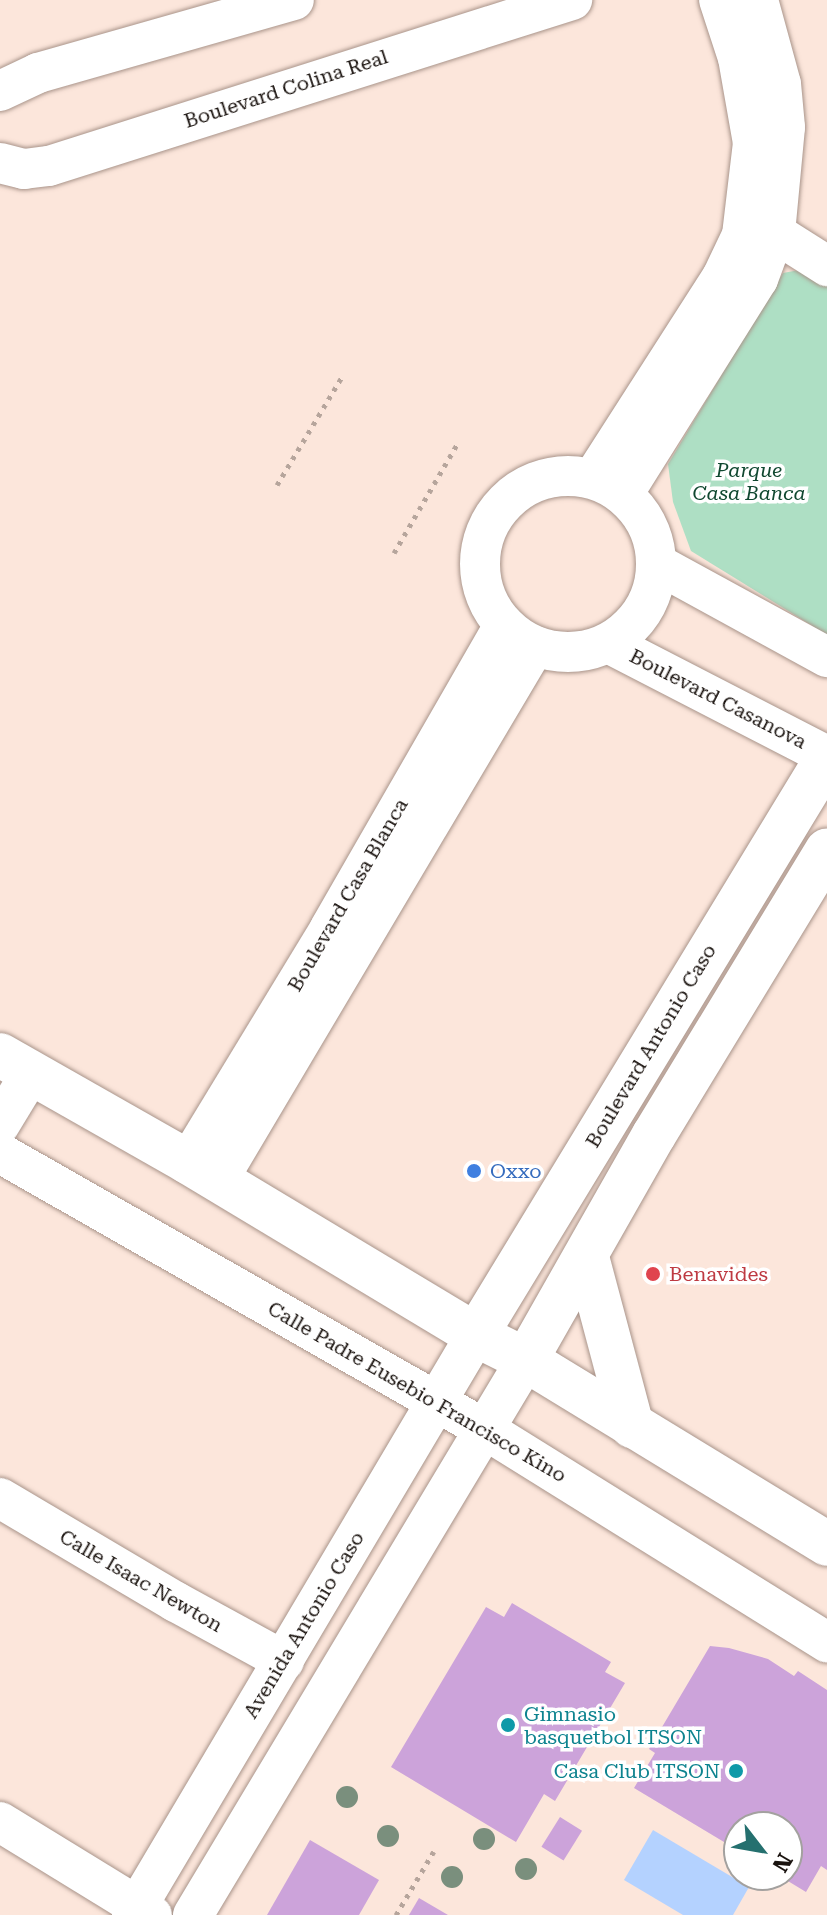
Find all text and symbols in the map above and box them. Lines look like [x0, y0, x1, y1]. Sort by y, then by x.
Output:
street label: Boulevard Colina Real [181, 45, 391, 133]
park label: Parque Casa Banca [692, 458, 806, 505]
street label: Boulevard Casanova [626, 644, 810, 754]
street label: Boulevard Casa Blanca [283, 794, 413, 996]
street label: Boulevard Antonio Caso [581, 940, 721, 1152]
place label: Oxxo [490, 1159, 541, 1183]
marker: Oxxo [465, 1162, 483, 1180]
place label: Benavides [669, 1262, 768, 1286]
marker: Benavides [644, 1265, 662, 1283]
street label: Calle Padre Eusebio Francisco Kino [263, 1296, 571, 1488]
street label: Calle Isaac Newton [55, 1525, 227, 1637]
street label: Avenida Antonio Caso [239, 1527, 369, 1723]
place label: Gimnasio basquetbol ITSON [524, 1702, 702, 1749]
marker: Gimnasio basquetbol ITSON [499, 1716, 517, 1734]
place label: Casa Club ITSON [554, 1759, 720, 1783]
marker: Casa Club ITSON [727, 1762, 745, 1780]
north arrow [723, 1811, 803, 1891]
text: N [767, 1849, 797, 1876]

